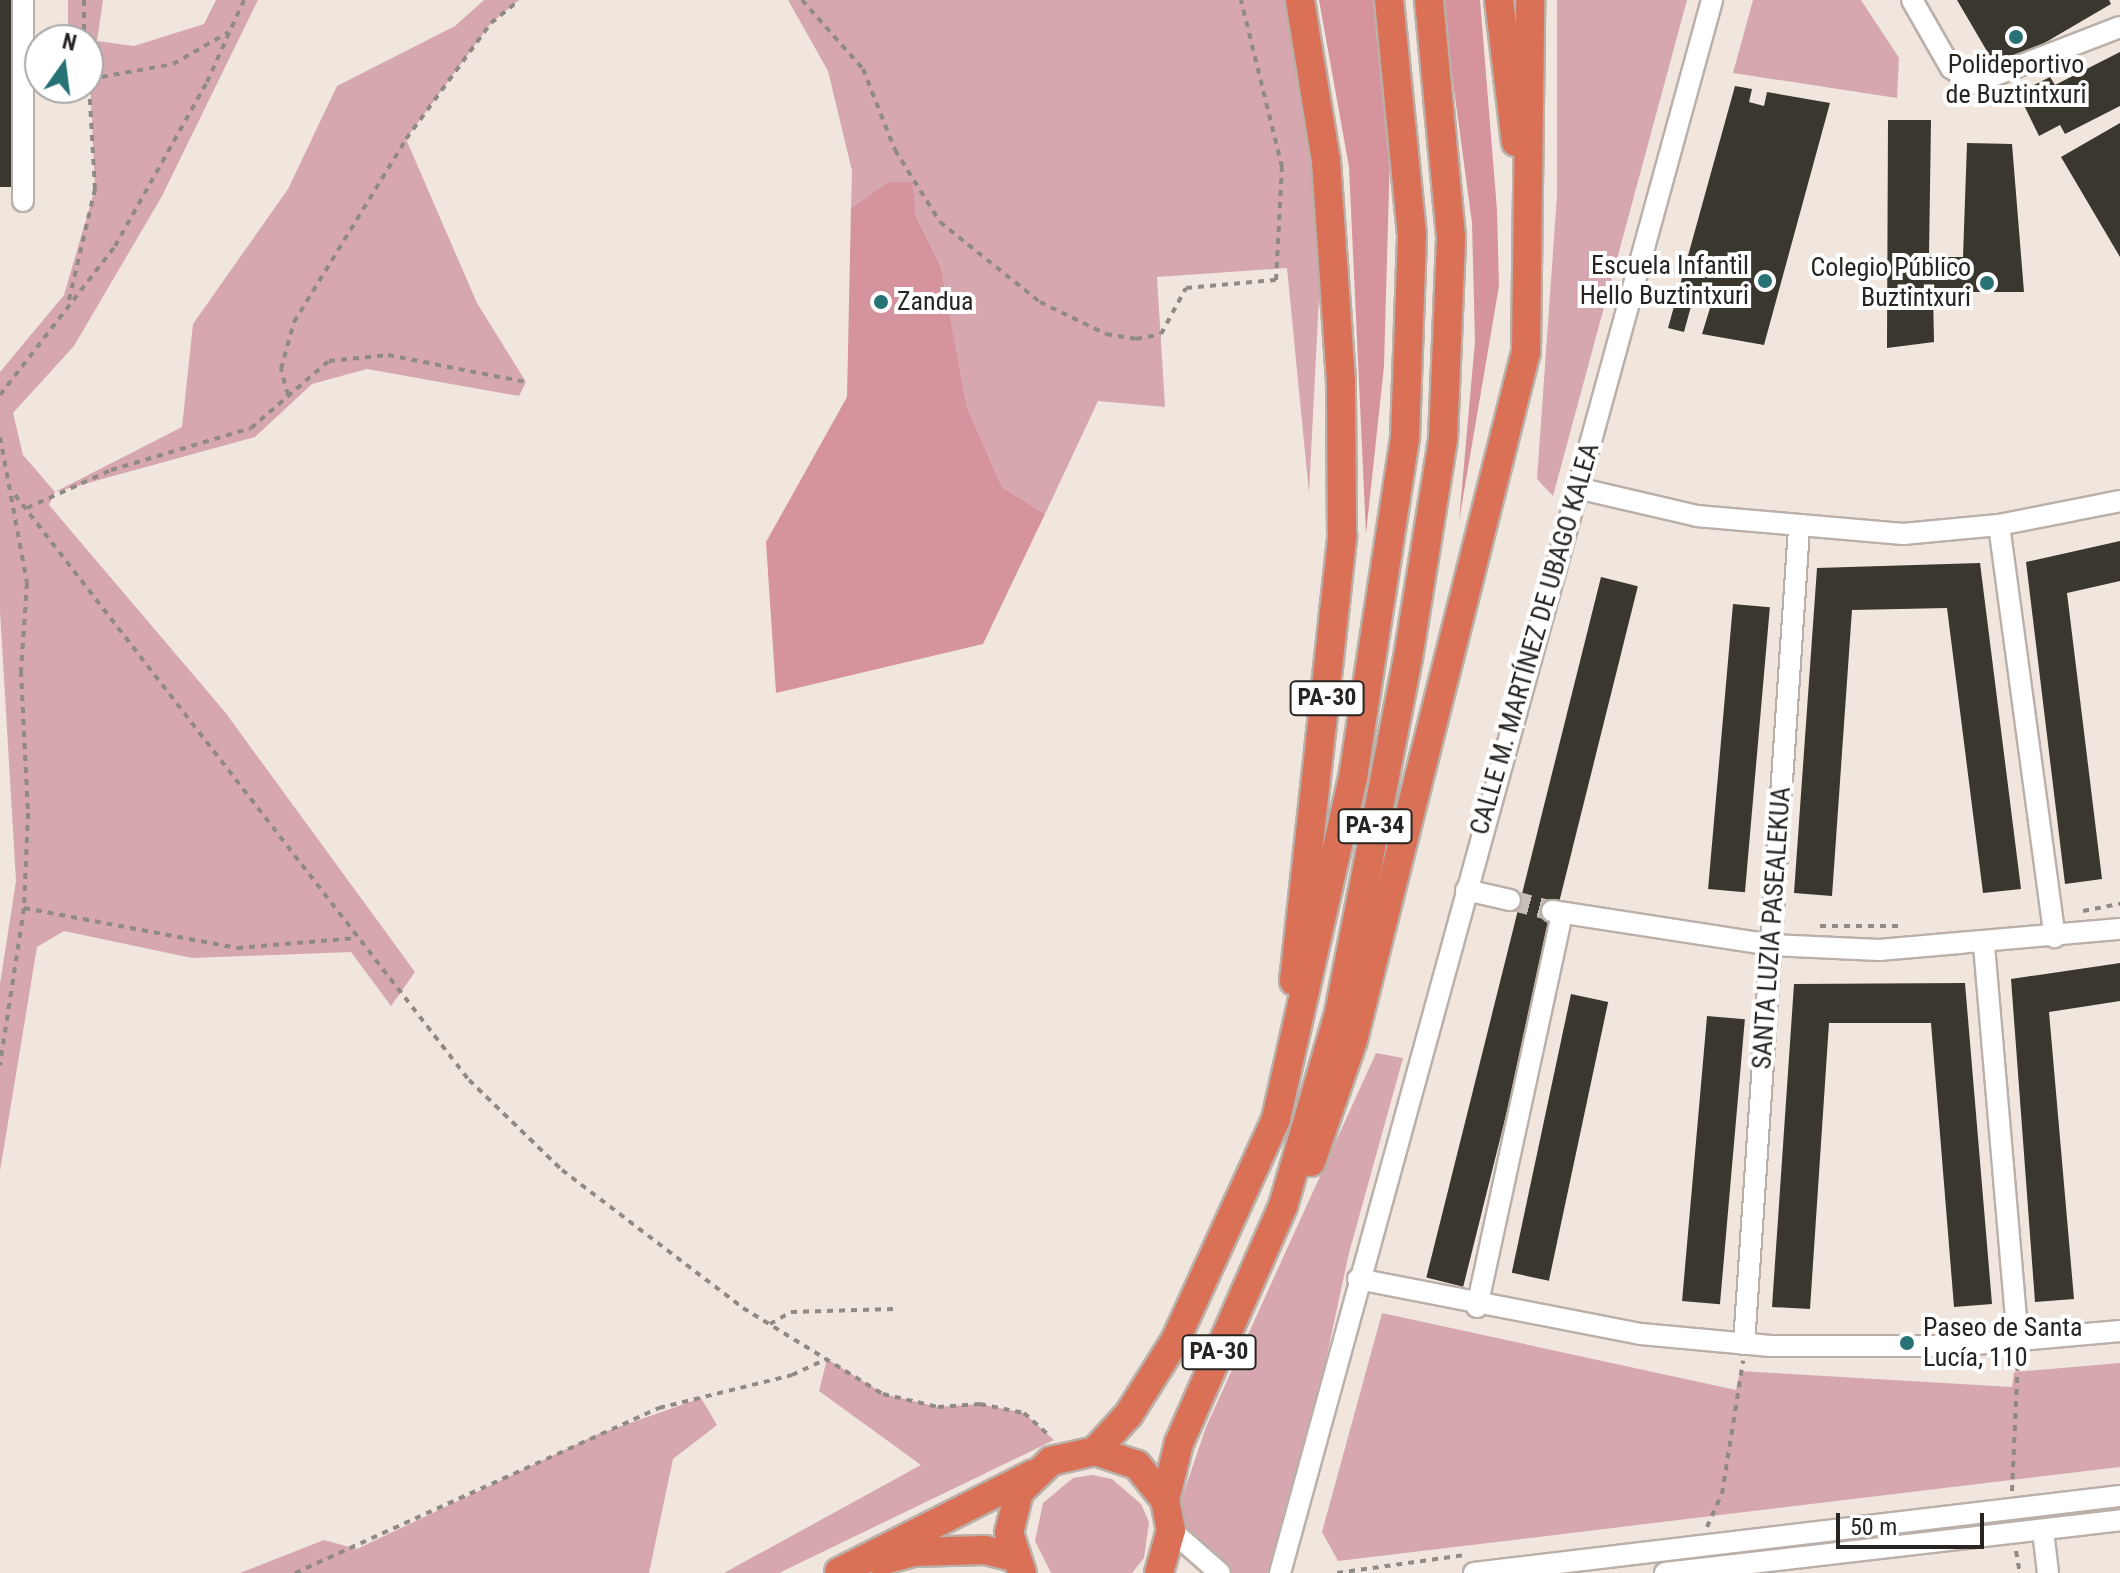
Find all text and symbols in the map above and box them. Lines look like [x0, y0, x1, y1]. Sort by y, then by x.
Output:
north arrow [24, 24, 104, 104]
text: N [60, 28, 79, 56]
marker: Polideportivo de Buztintxuri [2007, 28, 2025, 46]
place label: Polideportivo de Buztintxuri [1945, 49, 2087, 110]
place label: Escuela Infantil Hello Buztintxuri [1580, 250, 1749, 312]
place label: Colegio Público Buztintxuri [1810, 252, 1971, 314]
marker: Escuela Infantil Hello Buztintxuri [1756, 272, 1774, 290]
marker: Colegio Público Buztintxuri [1978, 274, 1996, 292]
place label: Zandua [897, 286, 974, 318]
marker: Zandua [872, 293, 890, 311]
street label: CALLE M. MARTÍNEZ DE UBAGO KALEA [1464, 440, 1606, 838]
road number: PA-30 [1289, 678, 1365, 718]
street label: SANTA LUZIA PASEALEKUA [1747, 786, 1797, 1070]
road number: PA-34 [1337, 806, 1413, 846]
place label: Paseo de Santa Lucía, 110 [1923, 1312, 2083, 1374]
road number: PA-30 [1181, 1332, 1257, 1372]
marker: Paseo de Santa Lucía, 110 [1898, 1334, 1916, 1352]
scale bar [1840, 1497, 1988, 1547]
text: 50 m [1850, 1513, 1897, 1541]

